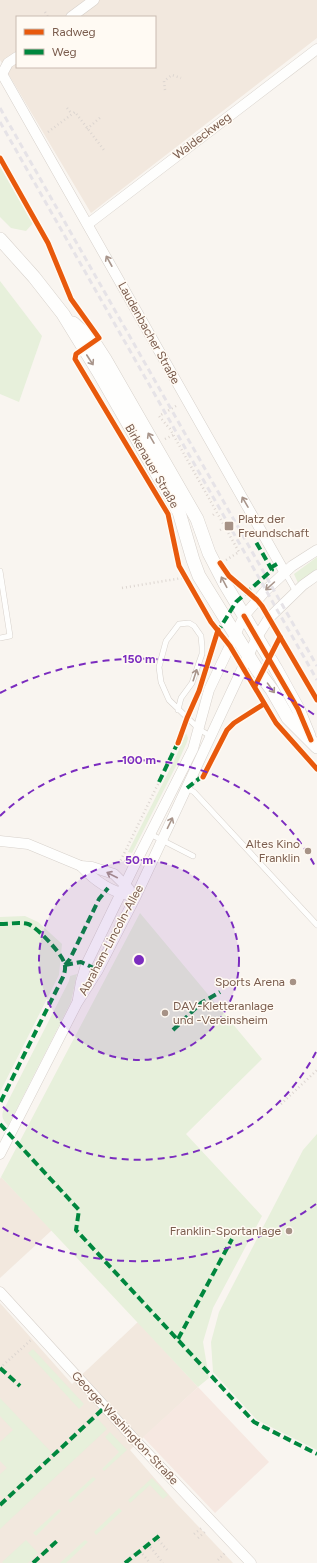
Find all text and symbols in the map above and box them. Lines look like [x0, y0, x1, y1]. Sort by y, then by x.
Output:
legend [16, 16, 156, 68]
text: Radweg [52, 25, 96, 39]
text: Weg [52, 45, 77, 59]
street label: Waldeckweg [170, 110, 234, 162]
one-way arrow [104, 255, 112, 267]
street label: Laudenbacher Straße [115, 279, 183, 387]
one-way arrow [87, 354, 95, 366]
street label: Birkenauer Straße [122, 421, 182, 511]
one-way arrow [146, 432, 154, 444]
one-way arrow [240, 497, 248, 509]
place label: Platz der Freundschaft [238, 512, 310, 540]
marker: Platz der Freundschaft [223, 520, 235, 532]
one-way arrow [220, 577, 227, 589]
one-way arrow [266, 581, 276, 590]
text: 150 m [122, 652, 156, 666]
one-way arrow [192, 669, 199, 682]
one-way arrow [267, 683, 275, 694]
text: 100 m [122, 753, 156, 767]
one-way arrow [167, 817, 174, 829]
place label: Altes Kino Franklin [246, 837, 300, 865]
marker: Altes Kino Franklin [303, 846, 313, 856]
text: 50 m [125, 853, 153, 867]
one-way arrow [106, 871, 118, 878]
street label: Abraham-Lincoln-Allee [76, 882, 146, 998]
centre of rings [132, 953, 146, 967]
place label: Sports Arena [215, 975, 285, 989]
marker: Sports Arena [288, 977, 298, 987]
place label: DAV-Kletteranlage und -Vereinsheim [173, 999, 274, 1027]
marker: DAV-Kletteranlage und -Vereinsheim [160, 1008, 170, 1018]
place label: Franklin-Sportanlage [170, 1224, 281, 1238]
marker: Franklin-Sportanlage [284, 1226, 294, 1236]
street label: George-Washington-Straße [69, 1368, 182, 1488]

